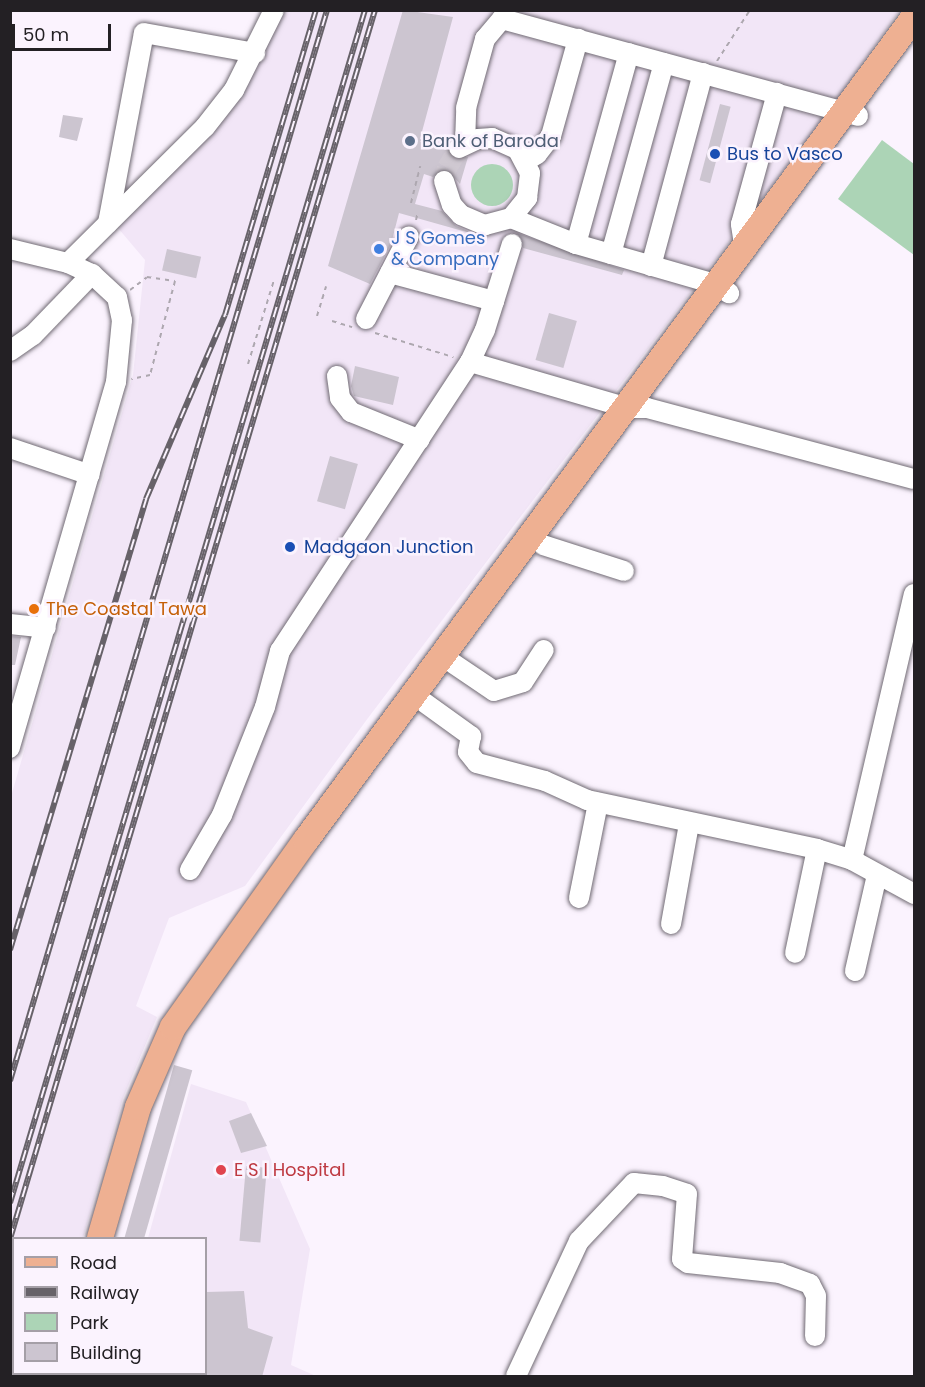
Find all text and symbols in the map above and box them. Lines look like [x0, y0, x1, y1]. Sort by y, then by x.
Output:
scale bar [15, 12, 114, 50]
text: 50 m [23, 22, 69, 47]
place label: Bank of Baroda [422, 130, 559, 152]
marker: Bank of Baroda [403, 134, 417, 148]
place label: Bus to Vasco [727, 143, 843, 165]
marker: Bus to Vasco [708, 147, 722, 161]
place label: J S Gomes & Company [391, 228, 499, 270]
marker: J S Gomes & Company [372, 242, 386, 256]
place label: Madgaon Junction [304, 536, 474, 558]
marker: Madgaon Junction [281, 538, 299, 556]
place label: The Coastal Tawa [46, 598, 207, 620]
marker: The Coastal Tawa [27, 602, 41, 616]
place label: E S I Hospital [234, 1159, 346, 1181]
marker: E S I Hospital [212, 1161, 230, 1179]
legend [12, 1237, 207, 1375]
text: Road [70, 1250, 117, 1275]
text: Railway [70, 1280, 139, 1305]
text: Park [70, 1310, 109, 1335]
text: Building [70, 1340, 142, 1365]

